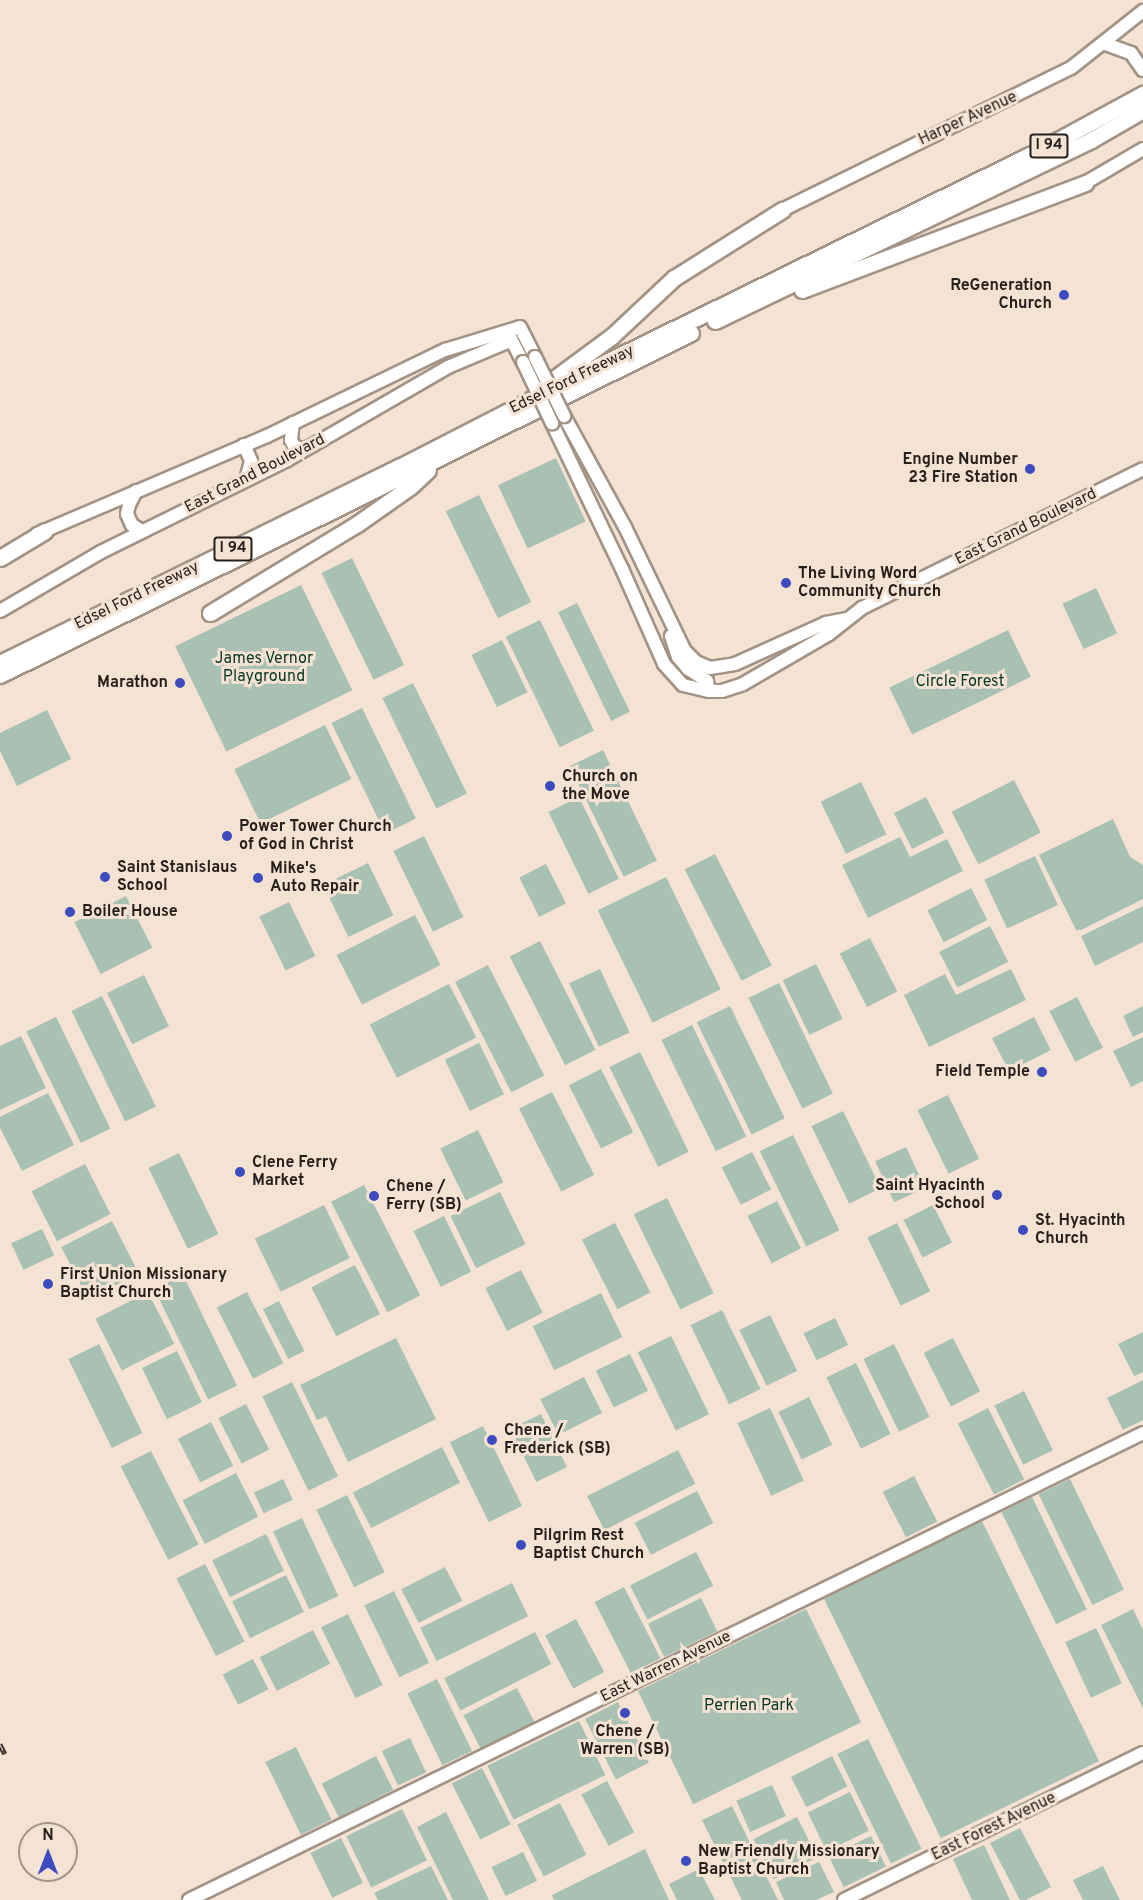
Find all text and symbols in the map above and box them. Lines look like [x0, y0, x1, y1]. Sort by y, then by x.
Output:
street label: Harper Avenue [915, 88, 1021, 150]
road number: I 94 [1028, 134, 1070, 158]
place label: ReGeneration Church [950, 276, 1052, 314]
marker: ReGeneration Church [1057, 288, 1071, 302]
street label: Edsel Ford Freeway [507, 342, 637, 418]
street label: East Grand Boulevard [182, 430, 328, 518]
place label: Engine Number 23 Fire Station [902, 450, 1018, 488]
marker: Engine Number 23 Fire Station [1023, 462, 1037, 476]
street label: East Grand Boulevard [952, 484, 1100, 570]
road number: I 94 [212, 537, 254, 561]
street label: Edsel Ford Freeway [72, 558, 202, 634]
place label: The Living Word Community Church [798, 564, 941, 602]
marker: The Living Word Community Church [779, 576, 793, 590]
park label: James Vernor Playground [214, 649, 314, 687]
park label: Circle Forest [915, 672, 1005, 692]
place label: Marathon [97, 673, 168, 693]
marker: Marathon [173, 676, 187, 690]
place label: Church on the Move [562, 767, 638, 805]
marker: Church on the Move [543, 779, 557, 793]
place label: Power Tower Church of God in Christ [239, 817, 392, 855]
marker: Power Tower Church of God in Christ [220, 829, 234, 843]
place label: Saint Stanislaus School [117, 858, 237, 896]
place label: Mike's Auto Repair [270, 859, 359, 897]
marker: Saint Stanislaus School [98, 870, 112, 884]
marker: Mike's Auto Repair [251, 871, 265, 885]
place label: Boiler House [82, 902, 178, 922]
marker: Boiler House [63, 905, 77, 919]
place label: Field Temple [935, 1062, 1030, 1082]
marker: Field Temple [1035, 1065, 1049, 1079]
place label: Clene Ferry Market [252, 1153, 338, 1191]
marker: Clene Ferry Market [233, 1165, 247, 1179]
place label: Saint Hyacinth School [875, 1176, 985, 1214]
place label: Chene / Ferry (SB) [386, 1177, 462, 1215]
marker: Saint Hyacinth School [990, 1188, 1004, 1202]
marker: Chene / Ferry (SB) [367, 1189, 381, 1203]
place label: St. Hyacinth Church [1035, 1211, 1126, 1249]
marker: St. Hyacinth Church [1016, 1223, 1030, 1237]
place label: First Union Missionary Baptist Church [60, 1265, 227, 1303]
marker: First Union Missionary Baptist Church [41, 1277, 55, 1291]
place label: Chene / Frederick (SB) [504, 1421, 611, 1459]
marker: Chene / Frederick (SB) [485, 1433, 499, 1447]
place label: Pilgrim Rest Baptist Church [533, 1526, 644, 1564]
marker: Pilgrim Rest Baptist Church [514, 1538, 528, 1552]
street label: East Warren Avenue [597, 1627, 735, 1707]
park label: Perrien Park [704, 1696, 794, 1716]
marker: Chene / Warren (SB) [618, 1706, 632, 1720]
place label: Chene / Warren (SB) [580, 1722, 670, 1760]
street label: East Forest Avenue [928, 1788, 1060, 1866]
north arrow [18, 1822, 78, 1882]
text: N [42, 1826, 54, 1846]
place label: New Friendly Missionary Baptist Church [698, 1842, 880, 1880]
marker: New Friendly Missionary Baptist Church [679, 1854, 693, 1868]

